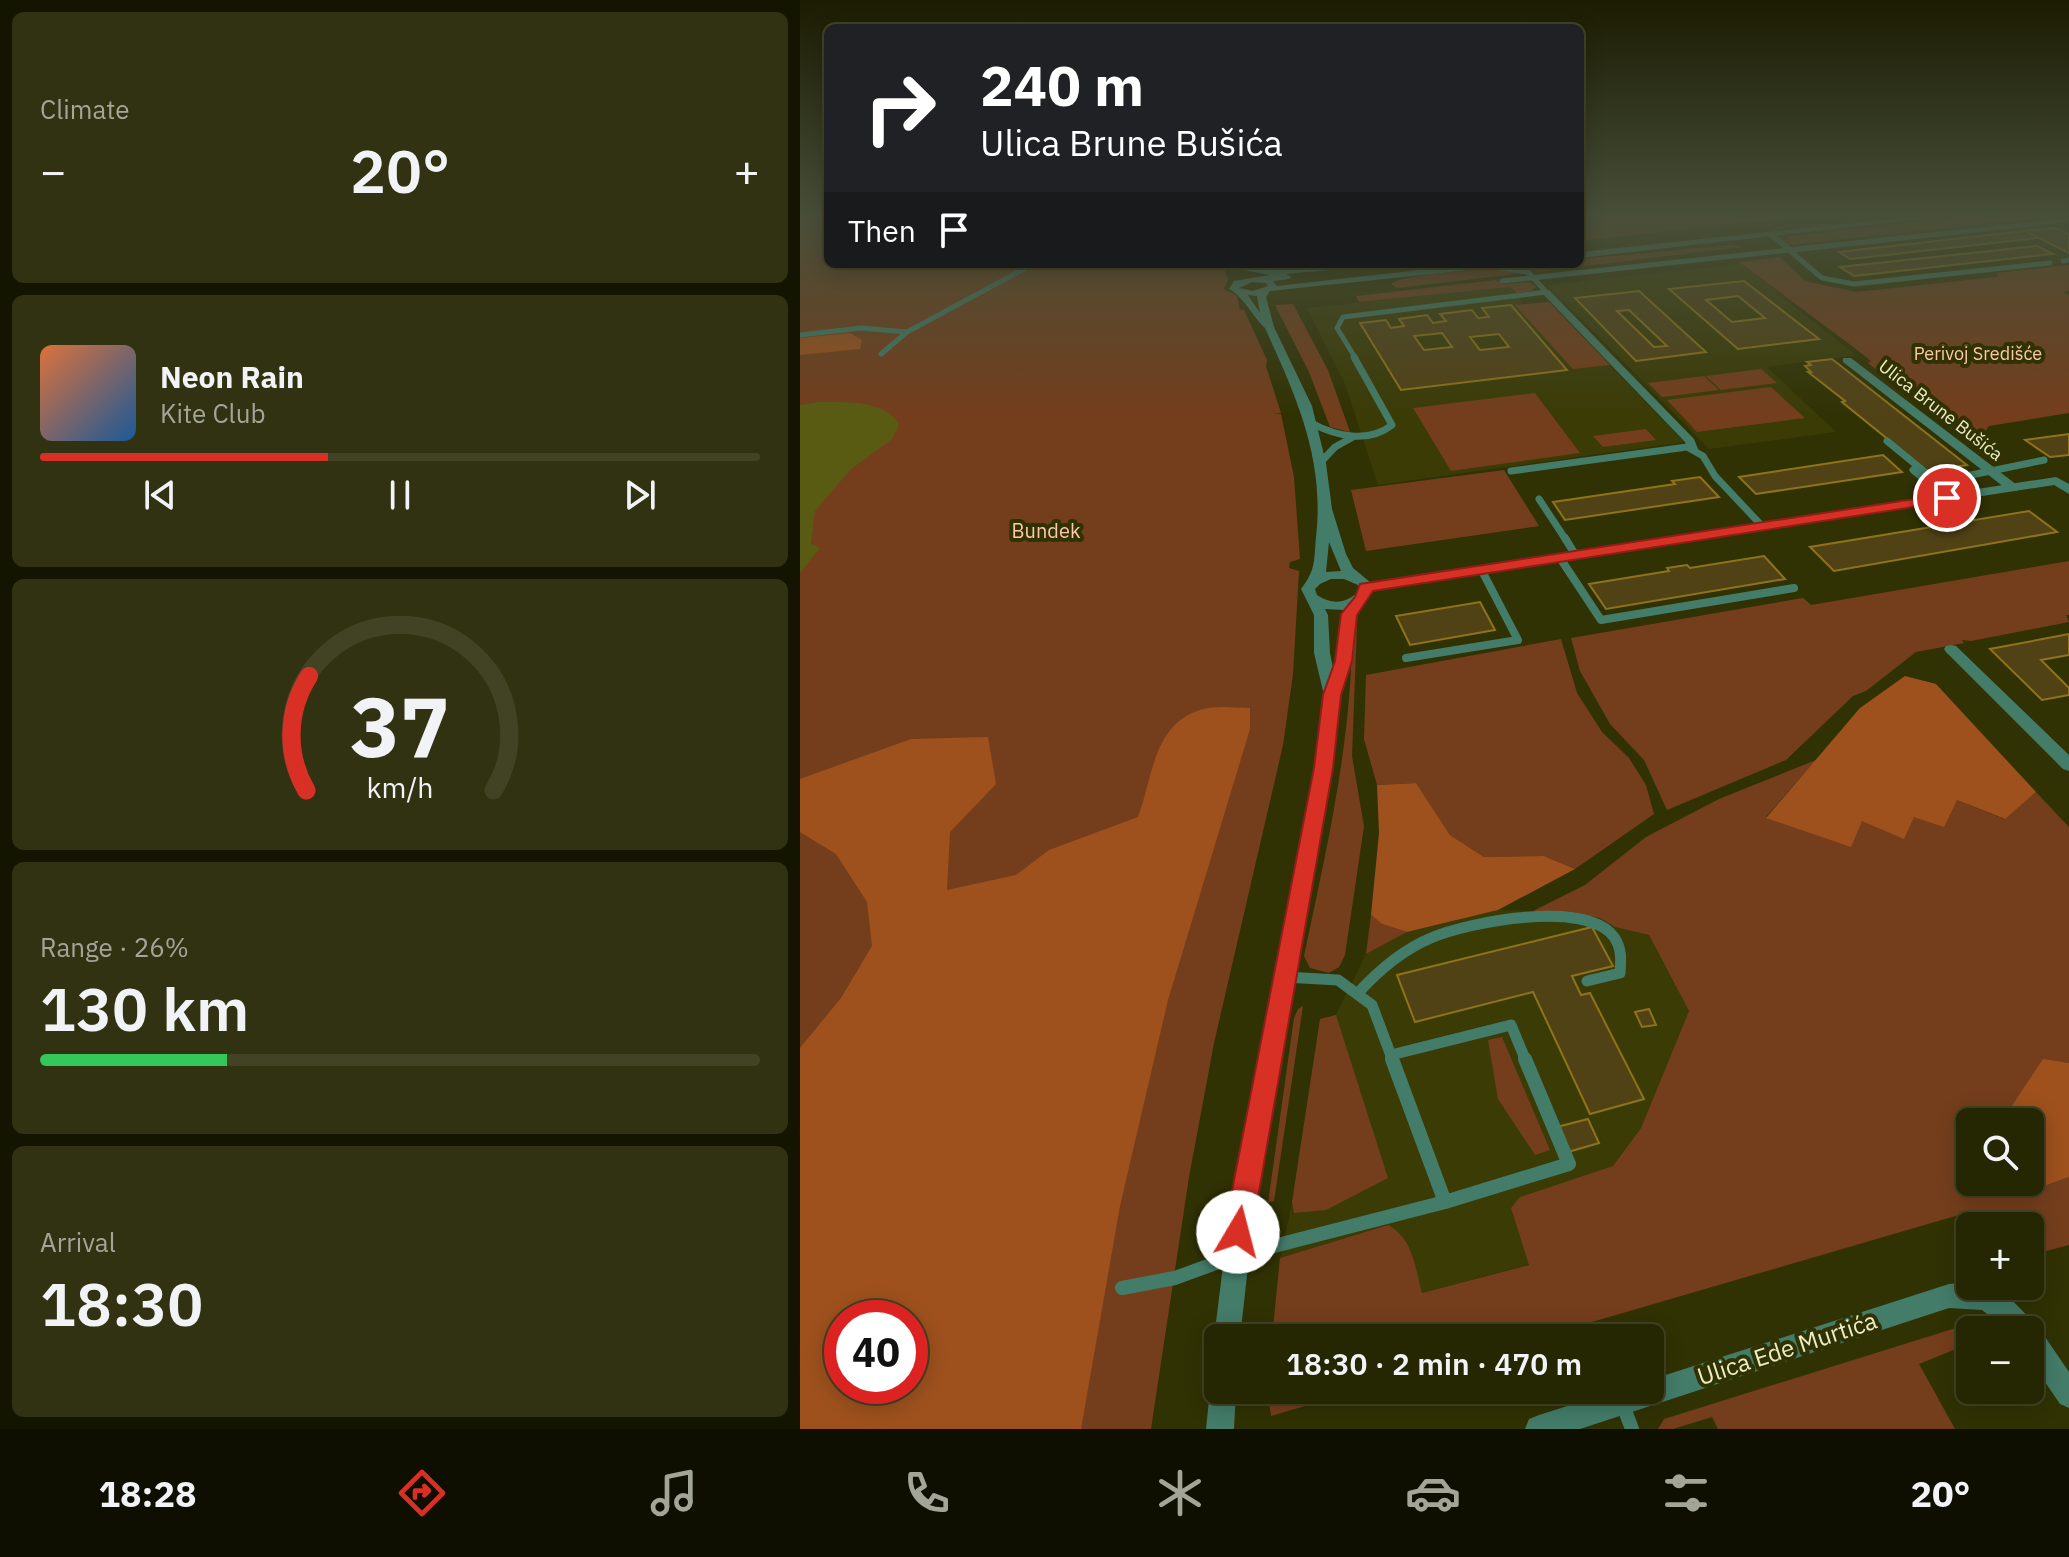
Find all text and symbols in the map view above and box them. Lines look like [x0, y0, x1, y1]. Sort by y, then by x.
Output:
text: 240 m [980, 49, 1144, 121]
icon: right [848, 56, 952, 160]
text: Climate [40, 92, 130, 126]
text: Ulica Brune Bušića [980, 119, 1283, 166]
text: 20° [350, 131, 450, 210]
text: − [40, 142, 66, 199]
text: + [734, 142, 760, 199]
icon: arrive [932, 208, 976, 252]
text: Then [848, 211, 916, 250]
park label: Perivoj Središće [1914, 342, 2042, 365]
street label: Ulica Brune Bušića [1874, 354, 2008, 466]
text: Neon Rain [160, 357, 304, 396]
text: Kite Club [160, 396, 265, 430]
pin [1913, 464, 1981, 532]
icon: previous [138, 473, 182, 517]
icon: pause [378, 473, 422, 517]
icon: next [618, 473, 662, 517]
icon: arrive [1925, 476, 1969, 520]
park label: Bundek [1012, 517, 1081, 544]
text: 37 [350, 671, 450, 779]
text: km/h [366, 769, 434, 806]
text: Range · 26% [40, 930, 189, 964]
text: 130 km [40, 969, 249, 1048]
map controls [1956, 1108, 2044, 1404]
button: search [1956, 1108, 2044, 1196]
position arrow [1196, 1190, 1280, 1274]
button: + [1956, 1212, 2044, 1300]
text: Arrival [40, 1225, 116, 1259]
text: 18:30 [40, 1264, 203, 1343]
speed limit sign: 40 [824, 1300, 928, 1404]
street label: Ulica Ede Murtića [1693, 1304, 1881, 1392]
button: − [1956, 1316, 2044, 1404]
text: 18:30 · 2 min · 470 m [1286, 1344, 1582, 1383]
icon: directions [394, 1465, 450, 1521]
icon: music [646, 1465, 702, 1521]
icon: phone [899, 1465, 955, 1521]
icon: climate [1152, 1465, 1208, 1521]
icon: car [1405, 1465, 1461, 1521]
icon: filters [1658, 1465, 1714, 1521]
text: 18:28 [98, 1470, 197, 1517]
text: 20° [1910, 1470, 1971, 1517]

